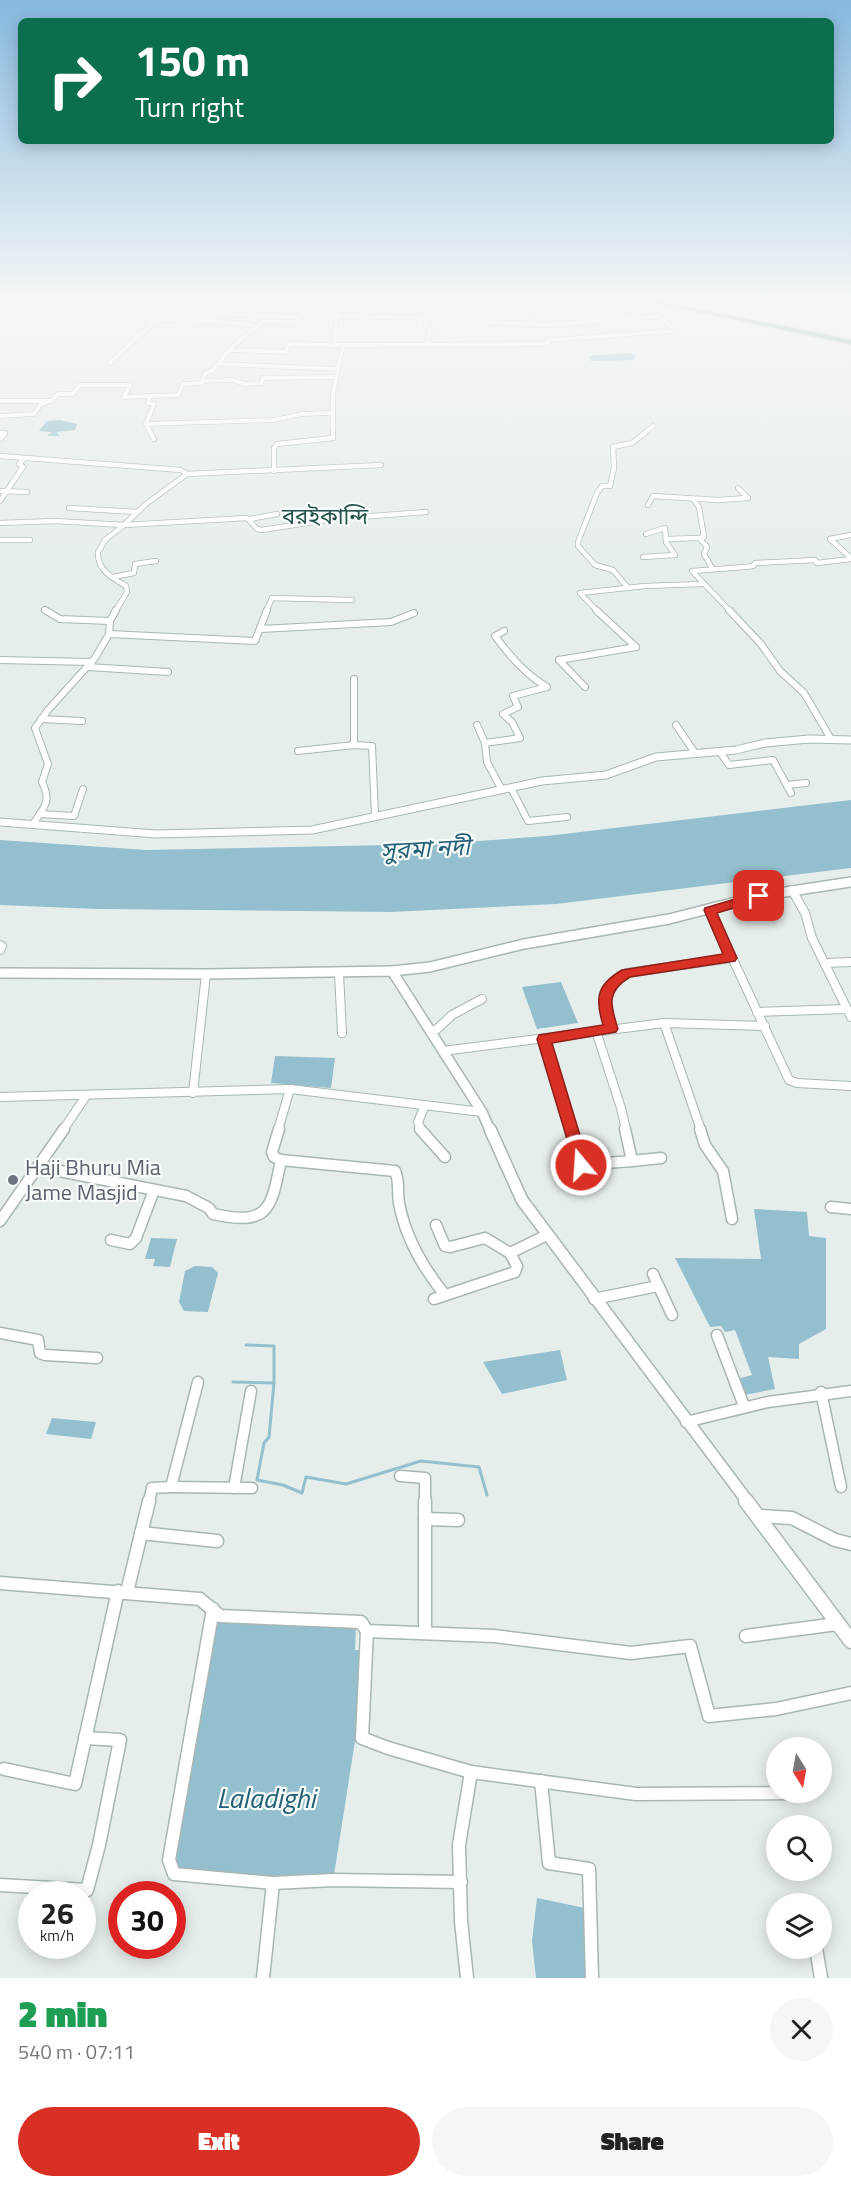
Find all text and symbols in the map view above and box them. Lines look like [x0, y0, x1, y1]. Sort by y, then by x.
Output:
text: 150 m [135, 28, 250, 92]
icon: right [36, 42, 114, 120]
text: Turn right [135, 86, 244, 127]
district label: বরইকান্দি [281, 499, 369, 533]
water label: সুরমা নদী [379, 827, 475, 868]
pin [733, 870, 784, 921]
icon: arrive [742, 879, 775, 912]
position arrow [549, 1133, 613, 1197]
place label: Haji Bhuru Mia Jame Masjid [25, 1150, 161, 1209]
marker: Haji Bhuru Mia Jame Masjid [6, 1173, 20, 1187]
north arrow [766, 1737, 832, 1803]
map controls [766, 1737, 832, 1959]
water label: Laladighi [217, 1776, 318, 1819]
button: search [766, 1815, 832, 1881]
speed limit sign: 30 [108, 1881, 186, 1959]
text: 26 [40, 1890, 74, 1936]
button: layers [766, 1893, 832, 1959]
text: km/h [40, 1924, 74, 1947]
text: 2 min [18, 1986, 107, 2041]
button: close [770, 1998, 833, 2061]
text: 540 m · 07:11 [18, 2036, 135, 2067]
button: Exit [18, 2107, 420, 2176]
button: Share [432, 2107, 833, 2176]

